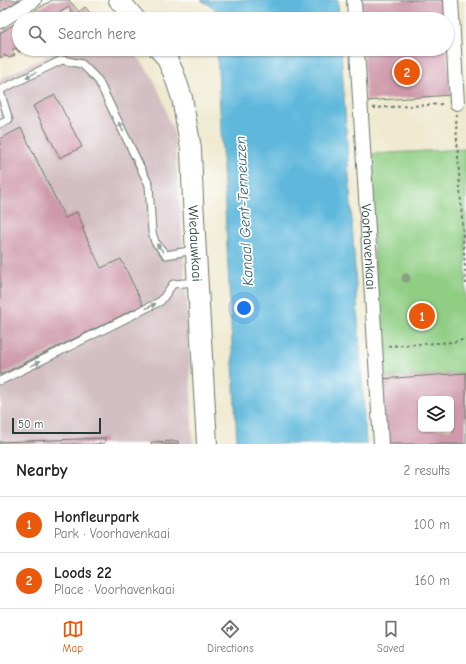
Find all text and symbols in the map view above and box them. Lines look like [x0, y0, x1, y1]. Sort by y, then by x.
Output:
search box [12, 12, 454, 56]
icon: search [26, 23, 48, 45]
text: Search here [58, 25, 136, 43]
pin: 2 [394, 57, 420, 87]
one-way arrow [25, 72, 37, 78]
one-way arrow [117, 121, 124, 133]
water label: Kanaal Gent-Terneuzen [231, 135, 257, 287]
street label: Voorhavenkaai [358, 203, 380, 290]
street label: Wiedauwkaai [185, 205, 206, 282]
one-way arrow [156, 243, 165, 253]
your location [234, 298, 254, 318]
pin: 1 [409, 301, 435, 331]
one-way arrow [146, 303, 157, 309]
one-way arrow [29, 361, 41, 367]
map controls [418, 396, 454, 432]
button: layers [418, 396, 454, 432]
scale bar [12, 416, 101, 435]
text: 50 m [18, 418, 43, 431]
text: Nearby [16, 461, 67, 480]
text: 2 results [403, 463, 450, 478]
text: Honfleurpark [54, 508, 139, 526]
text: 1 [26, 517, 32, 532]
text: 100 m [414, 517, 450, 532]
text: Park · Voorhavenkaai [54, 526, 170, 541]
text: Loods 22 [54, 564, 112, 582]
text: 2 [26, 573, 32, 588]
text: 160 m [415, 573, 450, 588]
text: Place · Voorhavenkaai [54, 582, 175, 597]
tab: Map [62, 618, 84, 655]
tab: Directions [207, 618, 254, 655]
tab: Saved [377, 618, 404, 655]

